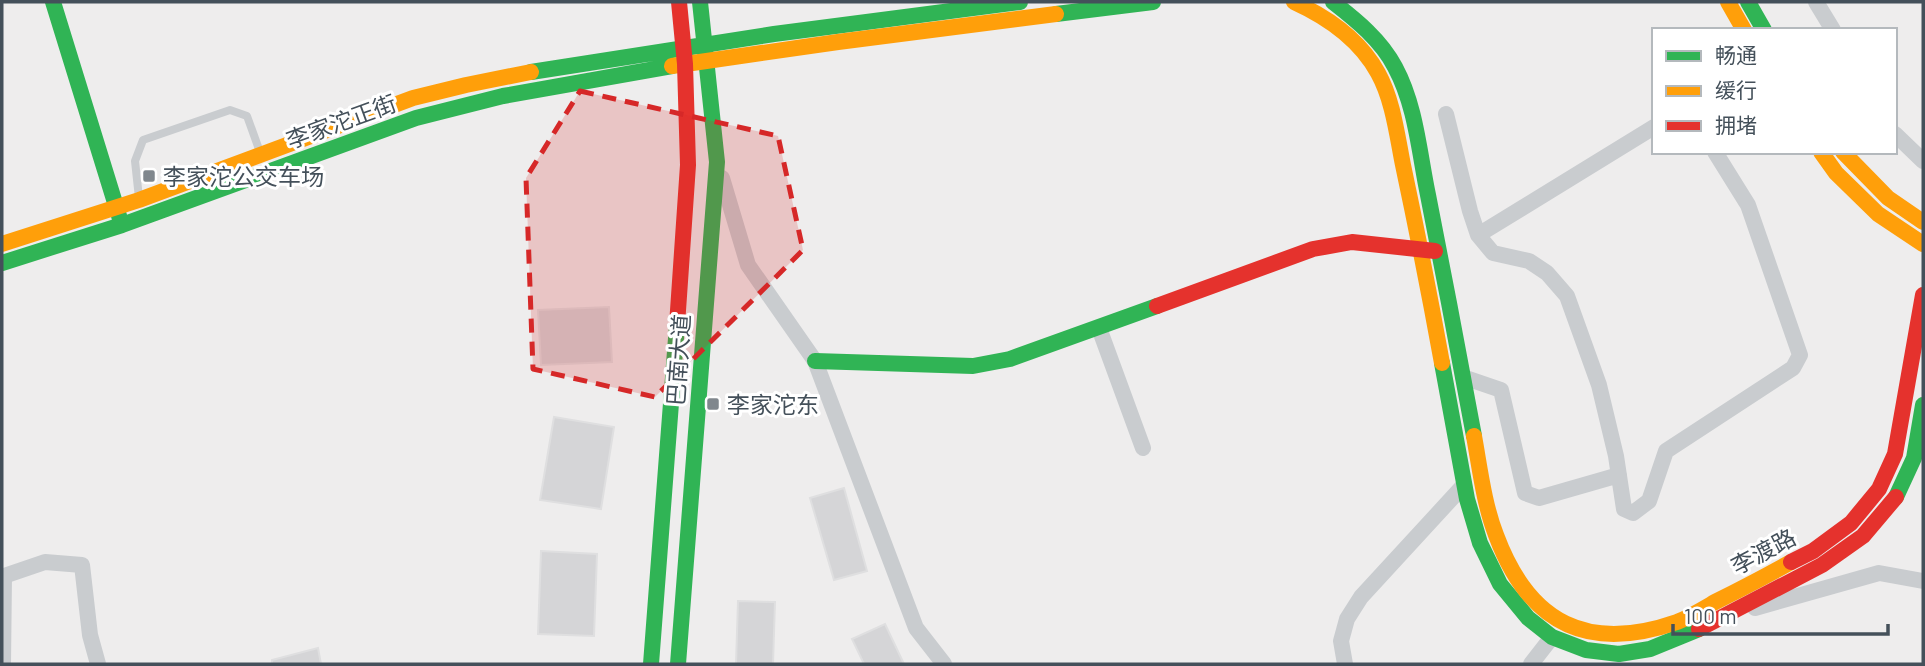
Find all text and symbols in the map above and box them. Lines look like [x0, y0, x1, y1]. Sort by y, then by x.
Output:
legend [1652, 28, 1897, 154]
text: 畅通 [1715, 42, 1757, 67]
text: 缓行 [1715, 77, 1757, 102]
street label: 李家沱正街 [282, 88, 400, 154]
text: 拥堵 [1715, 112, 1757, 137]
place label: 李家沱公交车场 [163, 162, 324, 190]
marker: 李家沱公交车场 [141, 168, 157, 184]
street label: 巴南大道 [661, 313, 695, 407]
place label: 李家沱东 [727, 390, 819, 418]
marker: 李家沱东 [705, 396, 721, 412]
street label: 李渡路 [1726, 522, 1800, 580]
scale bar [1673, 592, 1888, 636]
text: 100 m [1684, 603, 1737, 628]

